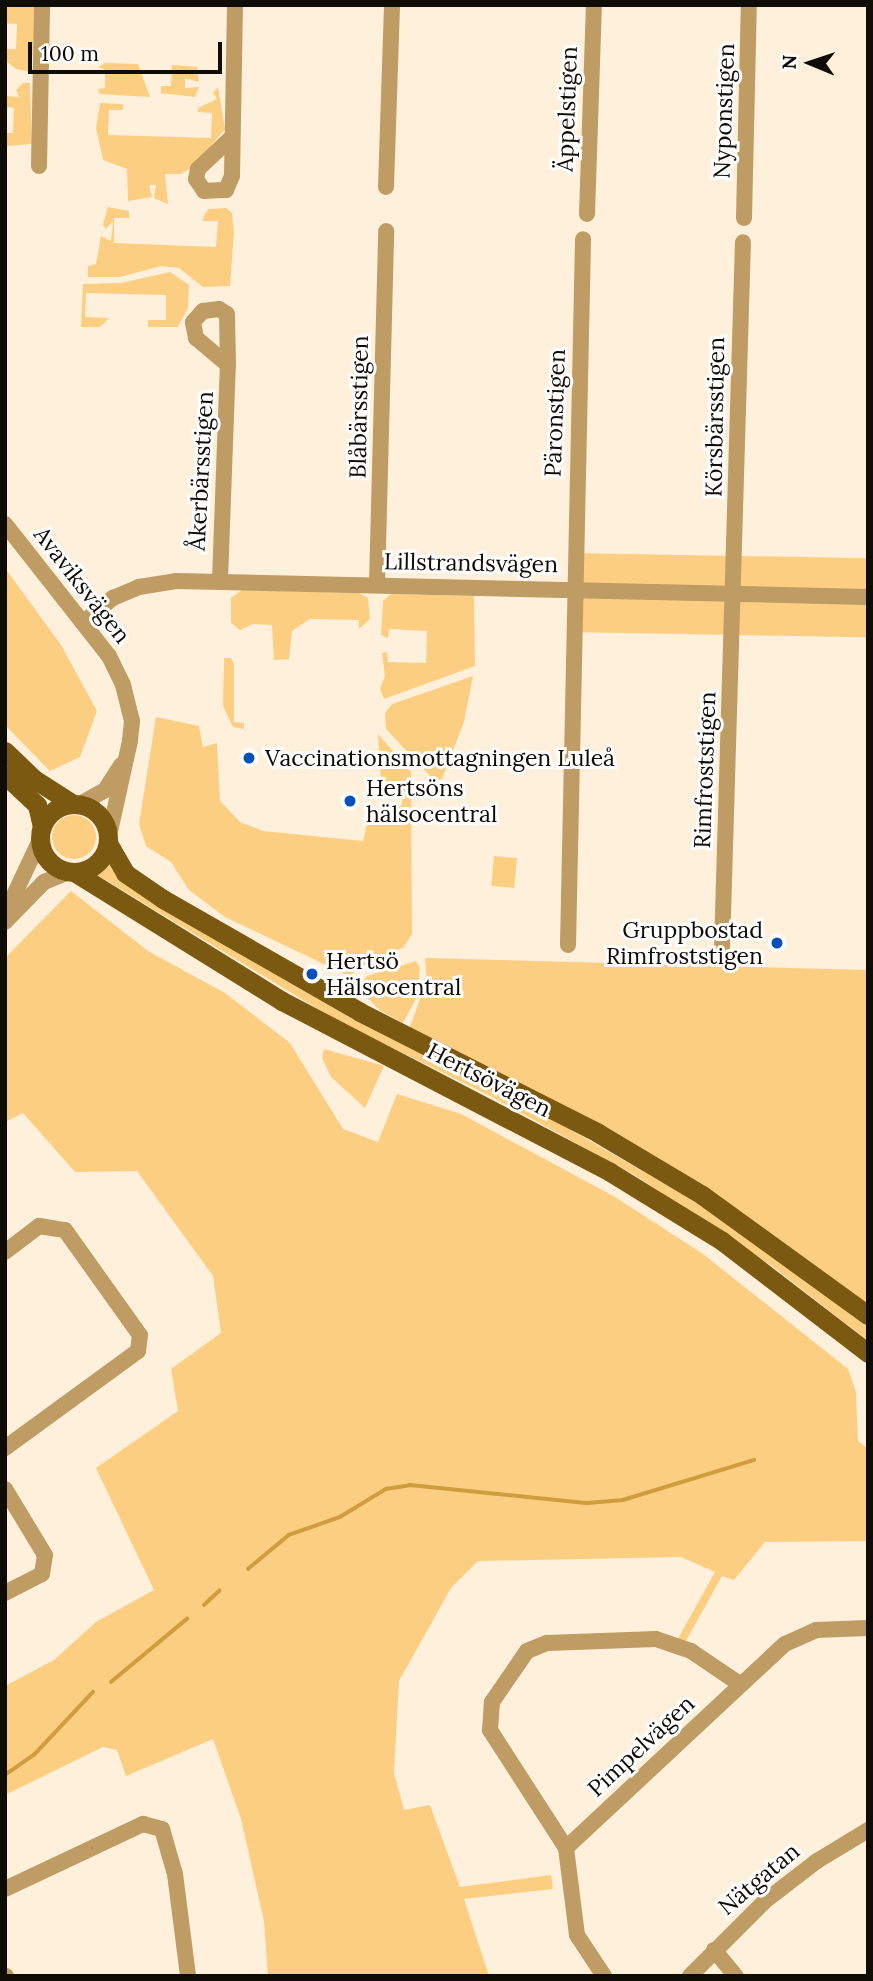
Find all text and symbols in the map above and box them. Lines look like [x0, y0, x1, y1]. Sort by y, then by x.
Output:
scale bar [32, 28, 226, 72]
north arrow [775, 28, 845, 98]
text: 100 m [41, 40, 99, 67]
street label: Nyponstigen [708, 43, 740, 179]
street label: Äppelstigen [551, 46, 583, 172]
text: N [777, 55, 801, 70]
street label: Blåbärsstigen [344, 335, 374, 479]
street label: Körsbärsstigen [700, 337, 730, 497]
street label: Päronstigen [539, 349, 571, 477]
street label: Åkerbärsstigen [183, 390, 219, 552]
street label: Avaviksvägen [28, 521, 136, 649]
street label: Lillstrandsvägen [384, 548, 558, 578]
street label: Rimfroststigen [688, 691, 722, 849]
place label: Vaccinationsmottagningen Luleå [265, 744, 615, 772]
marker: Vaccinationsmottagningen Luleå [239, 748, 259, 768]
place label: Hertsöns hälsocentral [366, 774, 497, 828]
marker: Hertsöns hälsocentral [340, 791, 360, 811]
place label: Gruppbostad Rimfroststigen [606, 916, 763, 970]
marker: Gruppbostad Rimfroststigen [769, 935, 785, 951]
place label: Hertsö Hälsocentral [326, 947, 461, 1001]
marker: Hertsö Hälsocentral [304, 966, 320, 982]
street label: Hertsövägen [423, 1037, 555, 1123]
street label: Pimpelvägen [582, 1690, 700, 1802]
street label: Nätgatan [713, 1837, 805, 1921]

